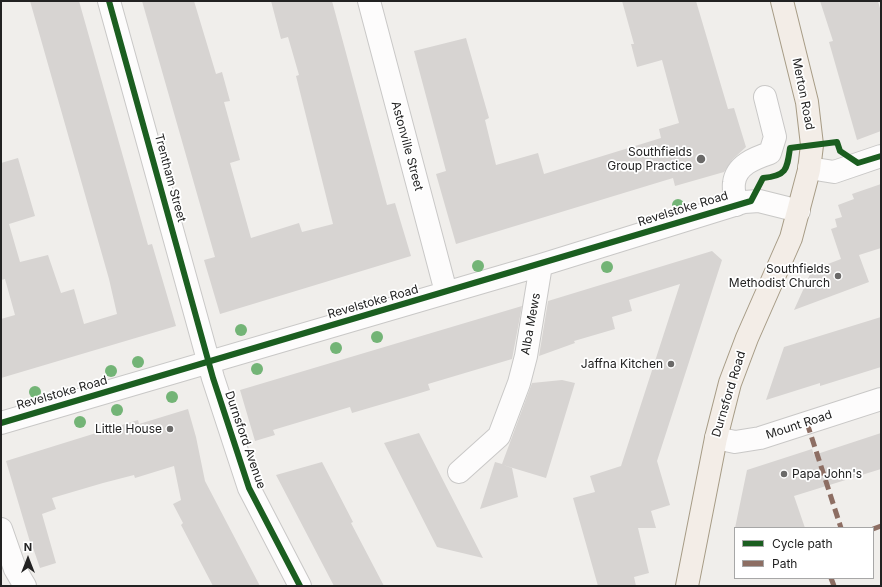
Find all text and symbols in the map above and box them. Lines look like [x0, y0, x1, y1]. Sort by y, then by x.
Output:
street label: Merton Road [789, 57, 817, 131]
street label: Astonville Street [388, 100, 426, 192]
street label: Trentham Street [151, 132, 189, 224]
place label: Southfields Group Practice [607, 145, 692, 173]
marker: Southfields Group Practice [695, 153, 707, 165]
street label: Revelstoke Road [636, 188, 730, 230]
place label: Southfields Methodist Church [729, 262, 830, 290]
marker: Southfields Methodist Church [833, 271, 843, 281]
street label: Revelstoke Road [326, 282, 420, 322]
street label: Alba Mews [518, 292, 544, 356]
street label: Durnsford Road [709, 349, 749, 439]
place label: Jaffna Kitchen [581, 357, 663, 371]
marker: Jaffna Kitchen [666, 359, 676, 369]
street label: Revelstoke Road [15, 373, 109, 413]
street label: Durnsford Avenue [222, 389, 268, 491]
street label: Mount Road [764, 408, 834, 442]
place label: Little House [95, 422, 162, 436]
marker: Little House [165, 424, 175, 434]
place label: Papa John's [792, 467, 862, 481]
marker: Papa John's [779, 469, 789, 479]
legend [734, 527, 874, 579]
text: Cycle path [772, 536, 833, 551]
north arrow [8, 539, 48, 579]
text: N [24, 540, 32, 554]
text: Path [772, 556, 797, 571]

